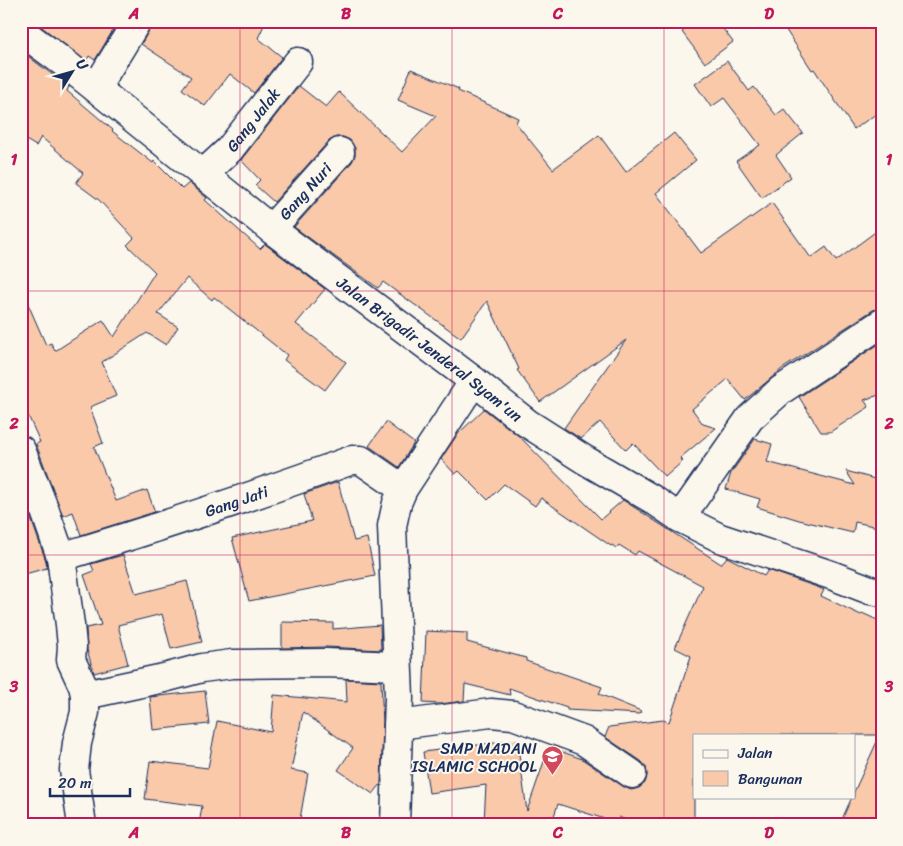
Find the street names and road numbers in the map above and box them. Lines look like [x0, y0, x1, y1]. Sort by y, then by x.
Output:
street label: Gang Jalak [218, 81, 288, 159]
street label: Gang Nuri [271, 155, 340, 227]
street label: Jalan Brigadir Jenderal Syam'un [329, 268, 529, 430]
street label: Gang Jati [201, 477, 273, 526]

